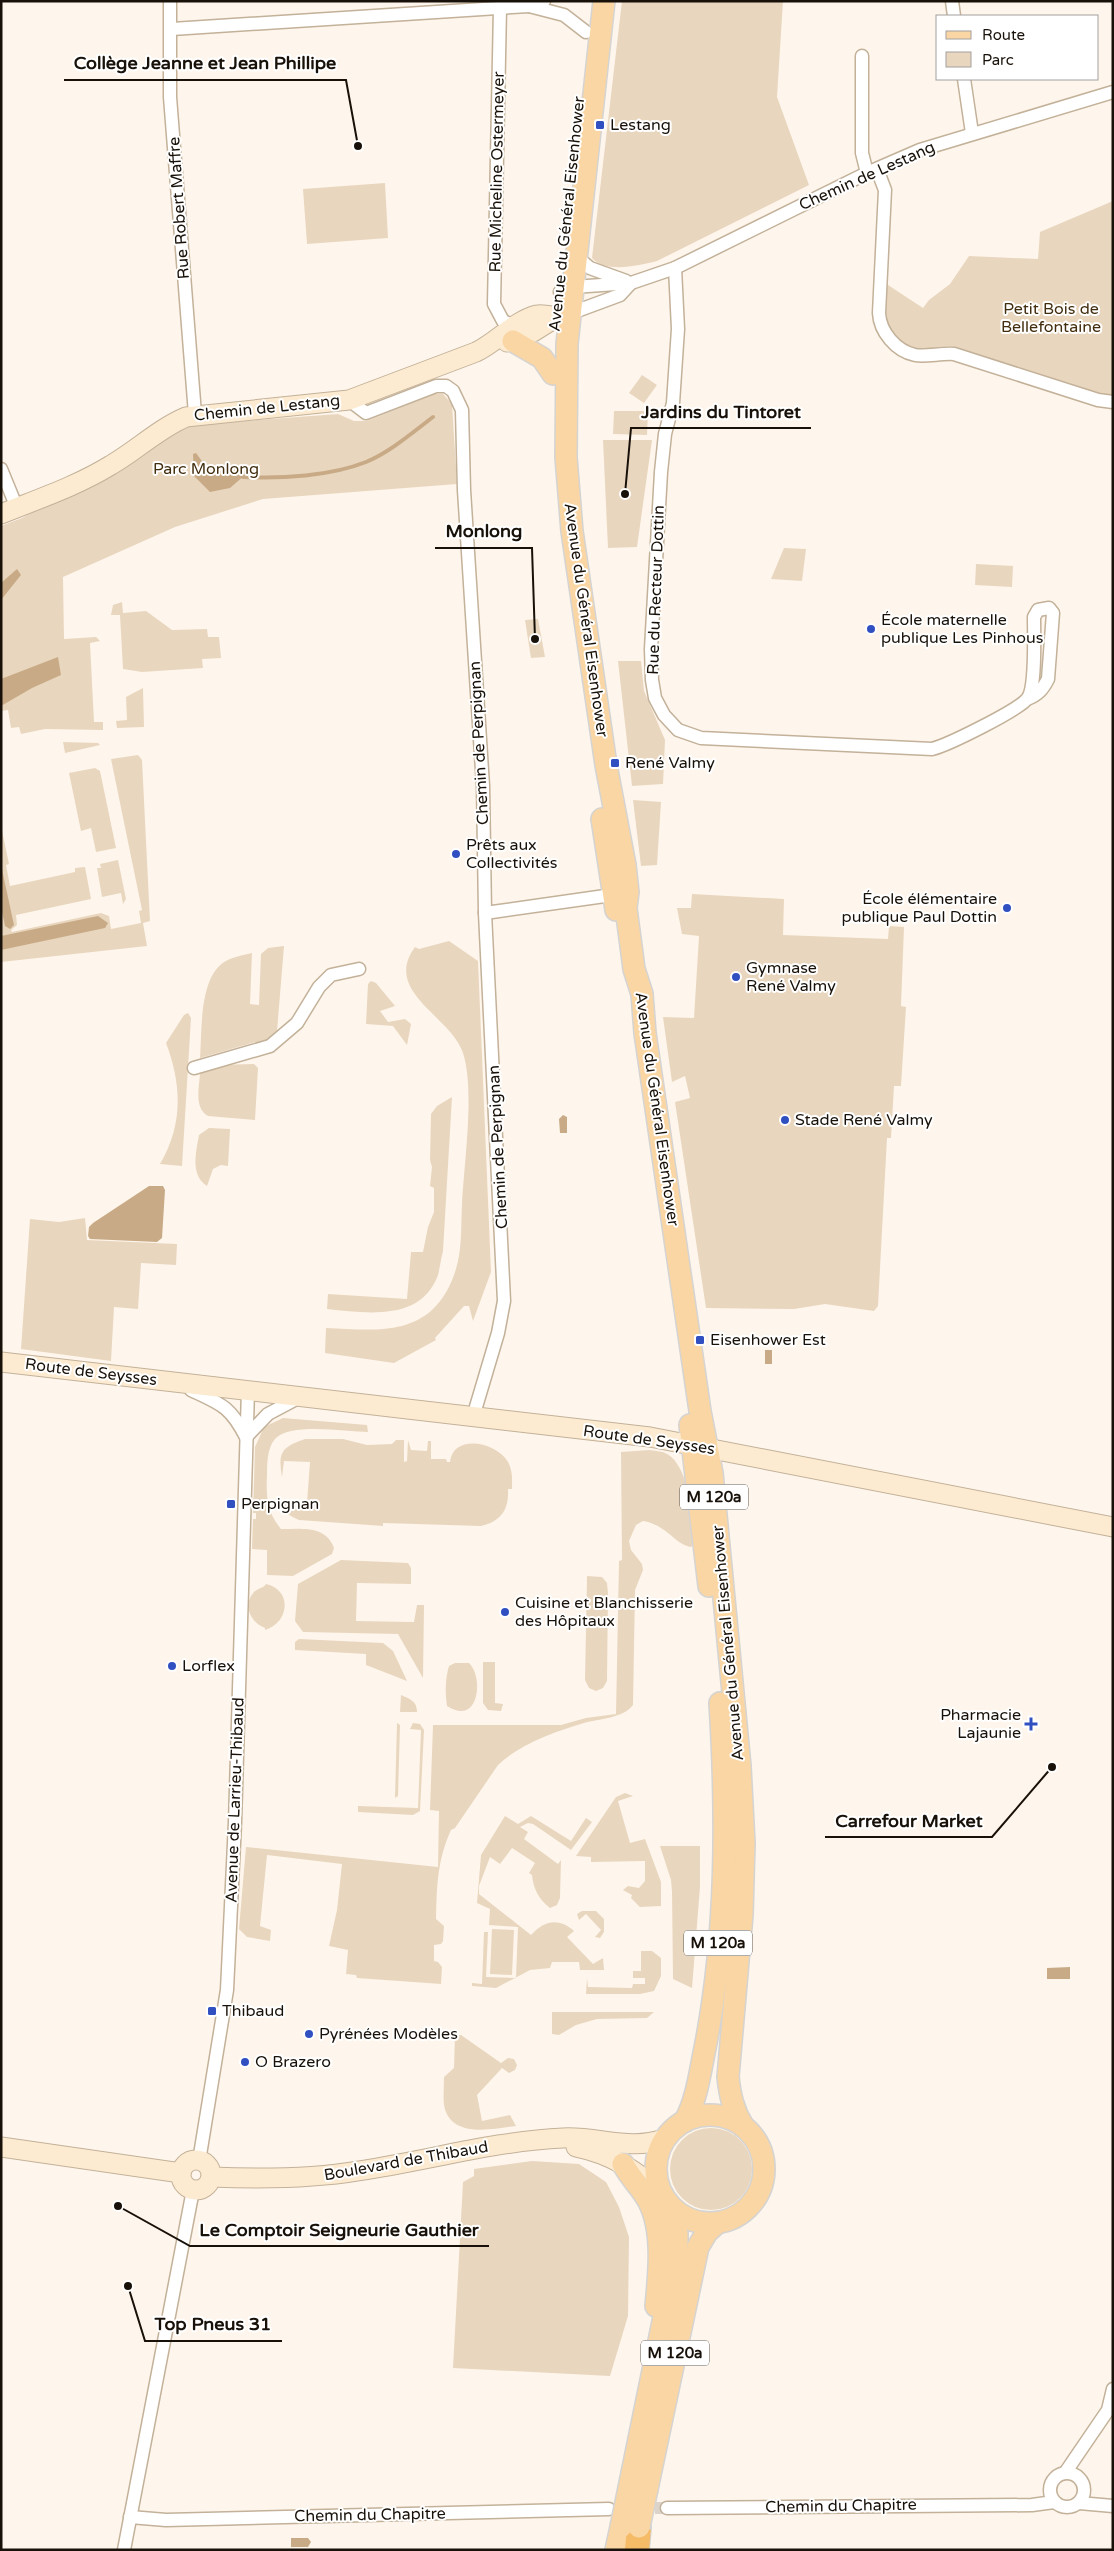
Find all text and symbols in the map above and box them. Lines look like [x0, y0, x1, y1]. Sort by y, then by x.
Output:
legend [936, 15, 1099, 80]
text: Route [982, 26, 1025, 44]
callout: Collège Jeanne et Jean Phillipe [64, 47, 346, 80]
text: Parc [982, 51, 1014, 69]
text: Collège Jeanne et Jean Phillipe [74, 52, 336, 74]
street label: Rue Micheline Ostermeyer [485, 71, 509, 273]
street label: Avenue du Général Eisenhower [545, 95, 589, 333]
place label: Lestang [610, 115, 671, 135]
marker: Lestang [594, 119, 606, 131]
street label: Rue Robert Maffre [164, 136, 194, 280]
street label: Chemin de Lestang [796, 137, 938, 215]
park label: Petit Bois de Bellefontaine [1001, 299, 1101, 337]
street label: Chemin de Lestang [193, 390, 341, 426]
callout: Jardins du Tintoret [631, 395, 811, 428]
text: Jardins du Tintoret [640, 401, 801, 423]
park label: Parc Monlong [153, 459, 259, 479]
street label: Avenue du Général Eisenhower [560, 502, 612, 739]
street label: Rue du Recteur Dottin [643, 505, 669, 675]
callout: Monlong [435, 515, 532, 548]
text: Monlong [446, 520, 522, 542]
place label: École maternelle publique Les Pinhous [881, 610, 1043, 648]
marker: École maternelle publique Les Pinhous [865, 623, 877, 635]
street label: Chemin de Perpignan [465, 660, 493, 826]
place label: René Valmy [625, 753, 715, 773]
marker: René Valmy [609, 757, 621, 769]
place label: Prêts aux Collectivités [466, 835, 557, 873]
marker: Prêts aux Collectivités [450, 848, 462, 860]
place label: École élémentaire publique Paul Dottin [842, 889, 997, 927]
marker: École élémentaire publique Paul Dottin [1001, 902, 1013, 914]
place label: Gymnase René Valmy [746, 958, 836, 996]
marker: Gymnase René Valmy [730, 971, 742, 983]
street label: Avenue du Général Eisenhower [631, 991, 683, 1228]
street label: Chemin de Perpignan [484, 1064, 512, 1230]
place label: Stade René Valmy [795, 1110, 933, 1130]
marker: Stade René Valmy [779, 1114, 791, 1126]
place label: Eisenhower Est [710, 1330, 826, 1350]
marker: Eisenhower Est [694, 1334, 706, 1346]
street label: Route de Seysses [24, 1354, 158, 1390]
street label: Route de Seysses [582, 1421, 716, 1459]
road number: M 120a [680, 1484, 748, 1510]
place label: Perpignan [241, 1494, 319, 1514]
marker: Perpignan [225, 1498, 237, 1510]
street label: Avenue du Général Eisenhower [708, 1523, 748, 1762]
place label: Cuisine et Blanchisserie des Hôpitaux [515, 1593, 693, 1631]
marker: Cuisine et Blanchisserie des Hôpitaux [499, 1606, 511, 1618]
place label: Lorflex [182, 1656, 235, 1676]
marker: Lorflex [166, 1660, 178, 1672]
street label: Avenue de Larrieu-Thibaud [221, 1697, 249, 1903]
place label: Pharmacie Lajaunie [940, 1705, 1021, 1743]
marker: Pharmacie Lajaunie [1025, 1718, 1037, 1730]
callout: Carrefour Market [825, 1804, 992, 1837]
text: Carrefour Market [835, 1810, 983, 1832]
road number: M 120a [684, 1930, 752, 1956]
place label: Thibaud [222, 2001, 284, 2021]
marker: Thibaud [206, 2005, 218, 2017]
place label: Pyrénées Modèles [319, 2024, 458, 2044]
marker: Pyrénées Modèles [303, 2028, 315, 2040]
place label: O Brazero [255, 2052, 331, 2072]
marker: O Brazero [239, 2056, 251, 2068]
street label: Boulevard de Thibaud [322, 2137, 490, 2185]
callout: Le Comptoir Seigneurie Gauthier [190, 2213, 489, 2246]
text: Le Comptoir Seigneurie Gauthier [199, 2219, 480, 2241]
callout: Top Pneus 31 [145, 2308, 282, 2341]
text: Top Pneus 31 [154, 2313, 271, 2335]
road number: M 120a [641, 2340, 709, 2366]
street label: Chemin du Chapitre [765, 2495, 917, 2517]
street label: Chemin du Chapitre [294, 2504, 446, 2526]

